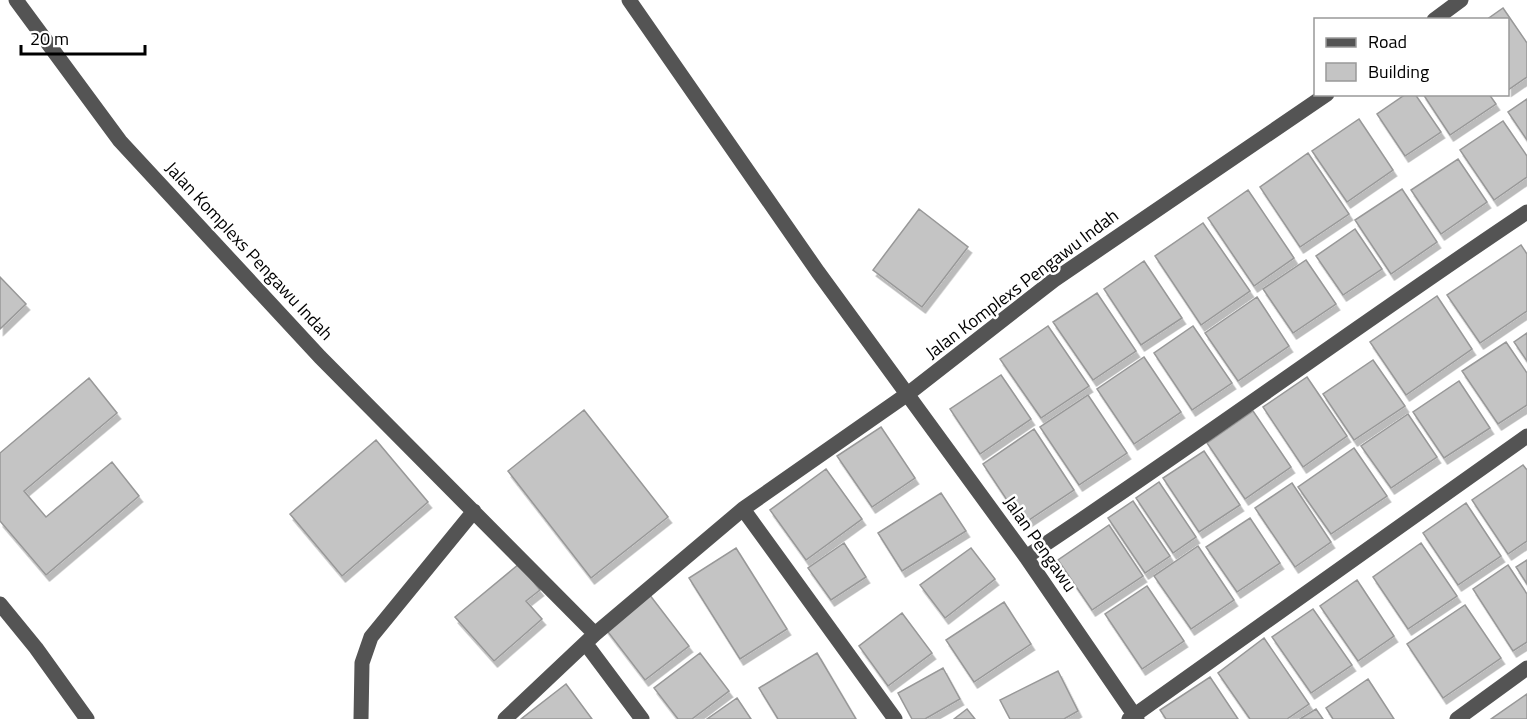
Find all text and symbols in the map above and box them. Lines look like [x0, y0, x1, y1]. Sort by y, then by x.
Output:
scale bar [21, 18, 146, 56]
legend [1314, 18, 1509, 96]
text: 20 m [30, 25, 69, 52]
text: Road [1368, 28, 1407, 55]
text: Building [1368, 58, 1429, 85]
street label: Jalan Komplexs Pengawu Indah [159, 155, 340, 346]
street label: Jalan Komplexs Pengawu Indah [919, 202, 1124, 365]
street label: Jalan Pengawu [997, 490, 1084, 597]

